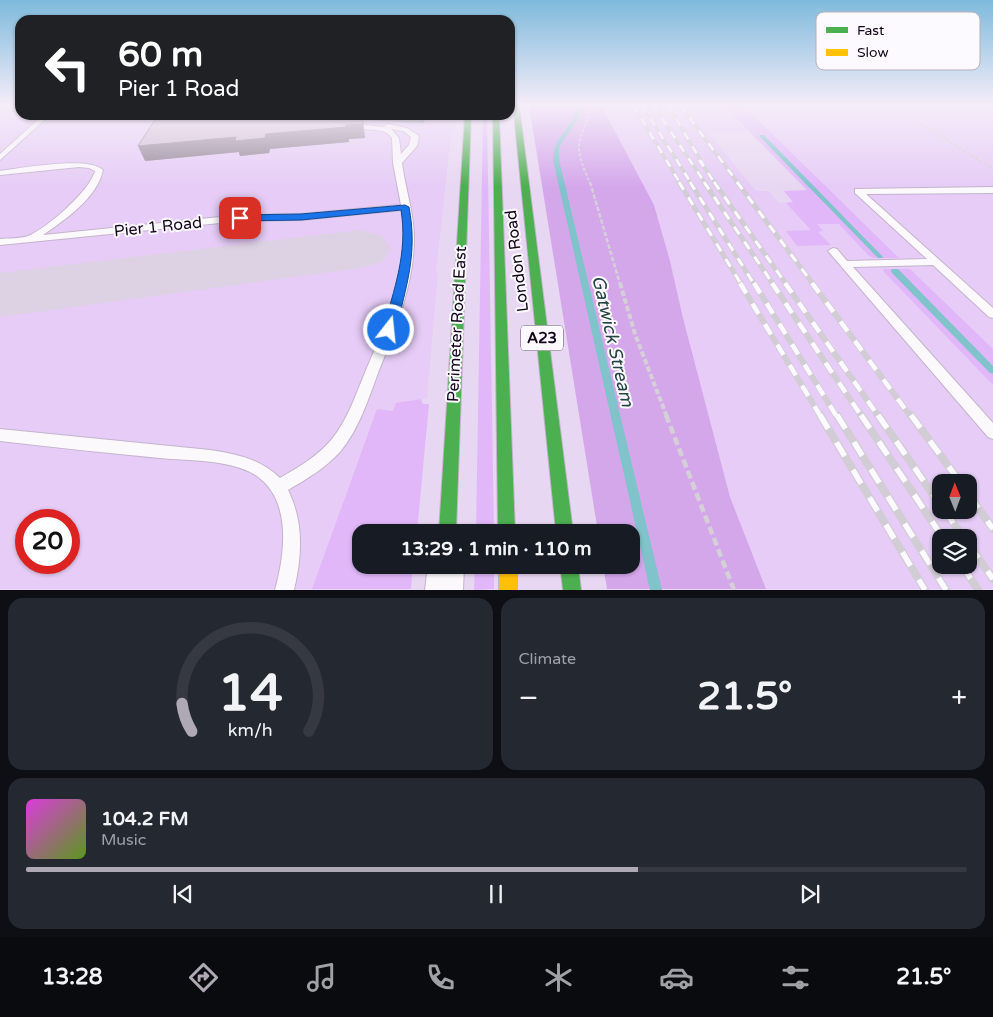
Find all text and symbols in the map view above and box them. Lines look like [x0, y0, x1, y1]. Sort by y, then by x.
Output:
legend [816, 12, 980, 70]
text: Fast [857, 22, 885, 39]
text: 60 m [118, 34, 203, 76]
icon: left [35, 35, 100, 100]
text: Slow [857, 44, 889, 61]
text: Pier 1 Road [118, 76, 240, 102]
pin [219, 197, 261, 239]
icon: arrive [226, 204, 254, 232]
street label: London Road [501, 209, 533, 313]
street label: Pier 1 Road [113, 212, 203, 242]
street label: Perimeter Road East [443, 246, 471, 402]
water label: Gatwick Stream [587, 273, 639, 409]
position arrow [362, 303, 414, 355]
road number: A23 [521, 326, 563, 350]
north arrow [932, 474, 978, 519]
map controls [932, 474, 977, 574]
speed limit sign: 20 [15, 509, 80, 574]
button: layers [932, 529, 977, 574]
text: 13:29 · 1 min · 110 m [400, 538, 592, 560]
text: Climate [519, 649, 576, 669]
text: 14 [218, 662, 283, 725]
text: 21.5° [697, 674, 792, 720]
text: − [519, 681, 538, 715]
text: + [951, 681, 967, 715]
text: km/h [228, 720, 273, 741]
text: 104.2 FM [101, 808, 189, 830]
text: Music [101, 830, 146, 850]
icon: previous [169, 880, 197, 908]
icon: pause [482, 880, 510, 908]
icon: next [796, 880, 824, 908]
icon: directions [186, 960, 221, 995]
icon: music [304, 960, 339, 995]
icon: phone [423, 960, 458, 995]
icon: climate [541, 960, 576, 995]
icon: car [659, 960, 694, 995]
icon: filters [778, 960, 813, 995]
text: 13:28 [42, 964, 103, 990]
text: 21.5° [896, 964, 951, 990]

